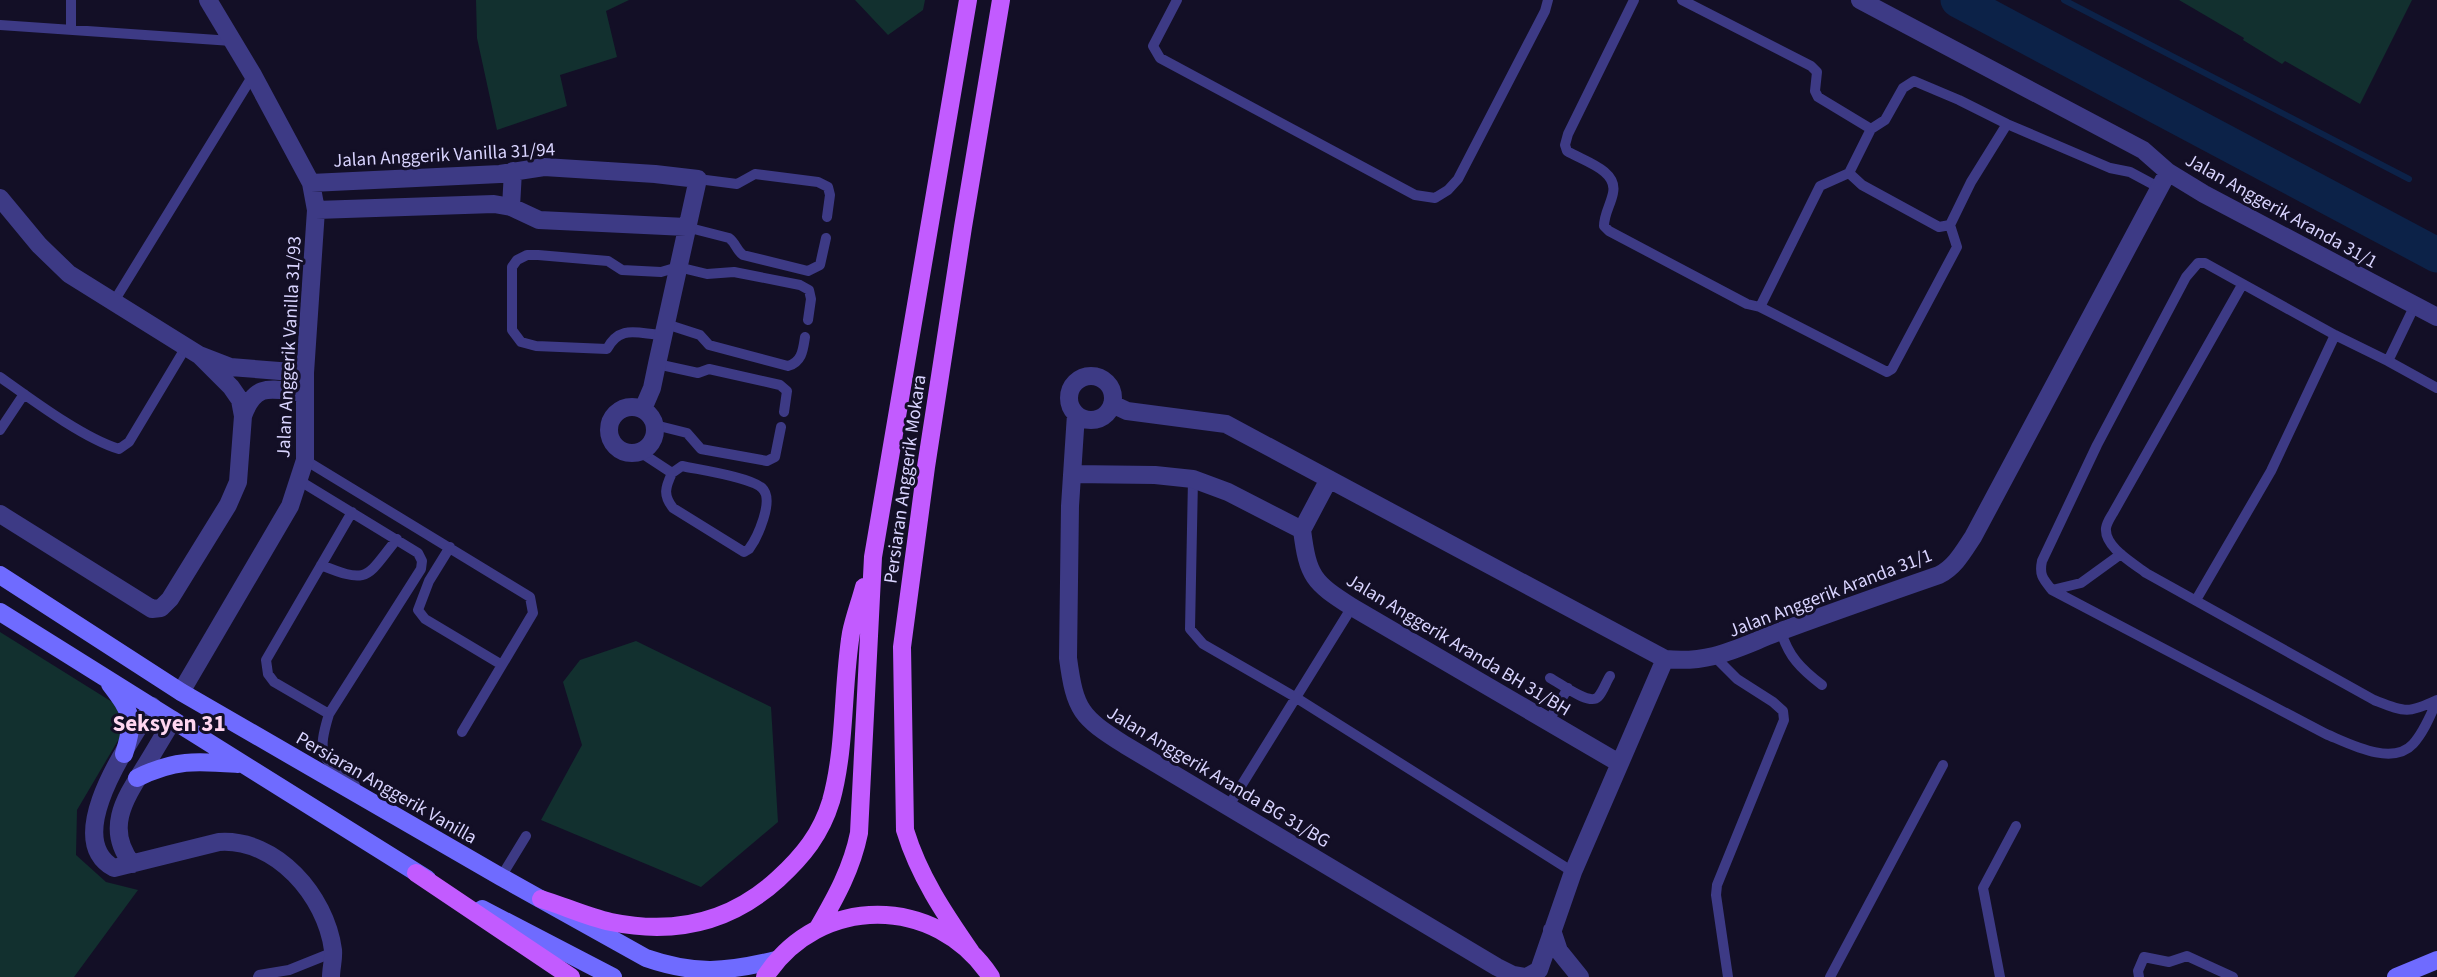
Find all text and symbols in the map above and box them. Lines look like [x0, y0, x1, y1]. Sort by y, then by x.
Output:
street label: Jalan Anggerik Vanilla 31/94 [332, 136, 556, 175]
street label: Jalan Anggerik Aranda 31/1 [2180, 147, 2382, 276]
street label: Jalan Anggerik Vanilla 31/93 [270, 235, 309, 459]
street label: Persiaran Anggerik Mokara [877, 373, 934, 585]
street label: Jalan Anggerik Aranda 31/1 [1725, 542, 1936, 645]
street label: Jalan Anggerik Aranda BH 31/BH [1341, 567, 1576, 723]
street label: Jalan Anggerik Aranda BG 31/BG [1101, 700, 1335, 855]
district label: Seksyen 31 [112, 707, 226, 740]
street label: Persiaran Anggerik Vanilla [291, 725, 482, 851]

